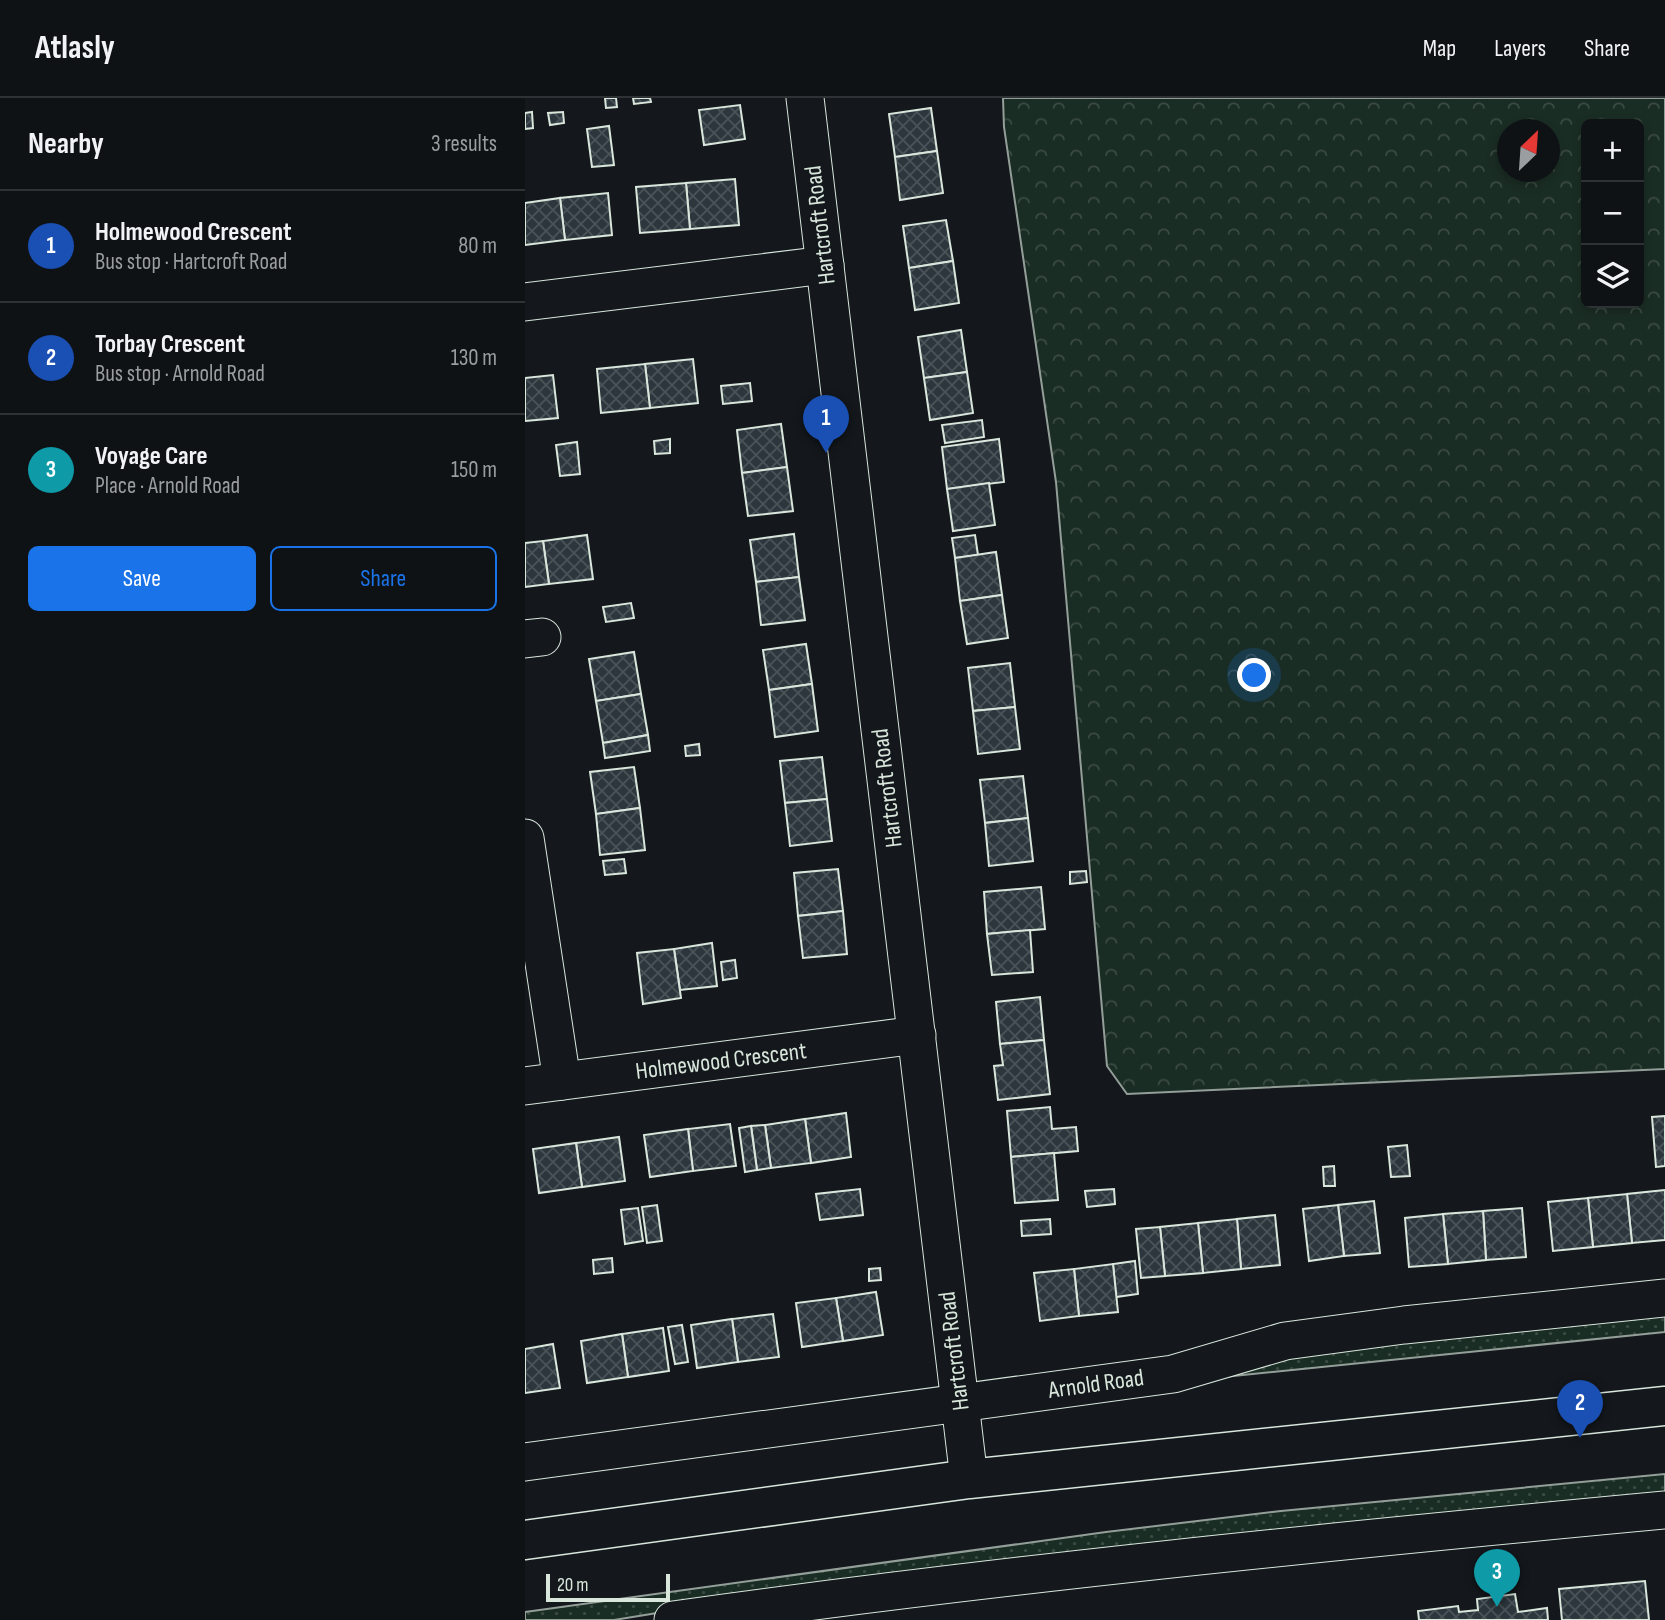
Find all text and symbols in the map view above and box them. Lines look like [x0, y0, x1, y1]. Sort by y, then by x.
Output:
text: Atlasly [35, 28, 115, 68]
text: Map [1423, 34, 1456, 63]
text: Layers [1494, 34, 1546, 63]
text: Share [1584, 34, 1630, 63]
north arrow [1497, 119, 1560, 182]
map controls [1581, 119, 1644, 308]
button: + [1581, 119, 1644, 182]
text: Nearby [28, 126, 104, 162]
text: 3 results [431, 130, 497, 158]
street label: Hartcroft Road [798, 164, 842, 286]
button: − [1581, 182, 1644, 245]
text: Holmewood Crescent [95, 217, 292, 248]
text: 1 [46, 232, 56, 260]
text: 80 m [458, 232, 497, 260]
button: layers [1581, 245, 1644, 308]
text: Bus stop · Hartcroft Road [95, 248, 287, 276]
text: Torbay Crescent [95, 329, 245, 360]
text: 2 [46, 344, 56, 372]
text: 130 m [451, 344, 497, 372]
text: Bus stop · Arnold Road [95, 360, 265, 388]
pin: 1 [803, 395, 849, 453]
text: Voyage Care [95, 441, 208, 472]
text: 3 [46, 456, 56, 484]
text: 150 m [451, 456, 497, 484]
text: Place · Arnold Road [95, 472, 240, 500]
button: Save [28, 546, 256, 611]
button: Share [270, 546, 497, 611]
your location [1237, 658, 1271, 692]
street label: Hartcroft Road [865, 727, 909, 849]
street label: Holmewood Crescent [634, 1036, 808, 1086]
street label: Hartcroft Road [932, 1290, 976, 1412]
street label: Arnold Road [1045, 1363, 1146, 1405]
pin: 2 [1557, 1380, 1603, 1438]
pin: 3 [1474, 1549, 1520, 1607]
scale bar [546, 1571, 670, 1603]
text: 20 m [557, 1574, 589, 1597]

